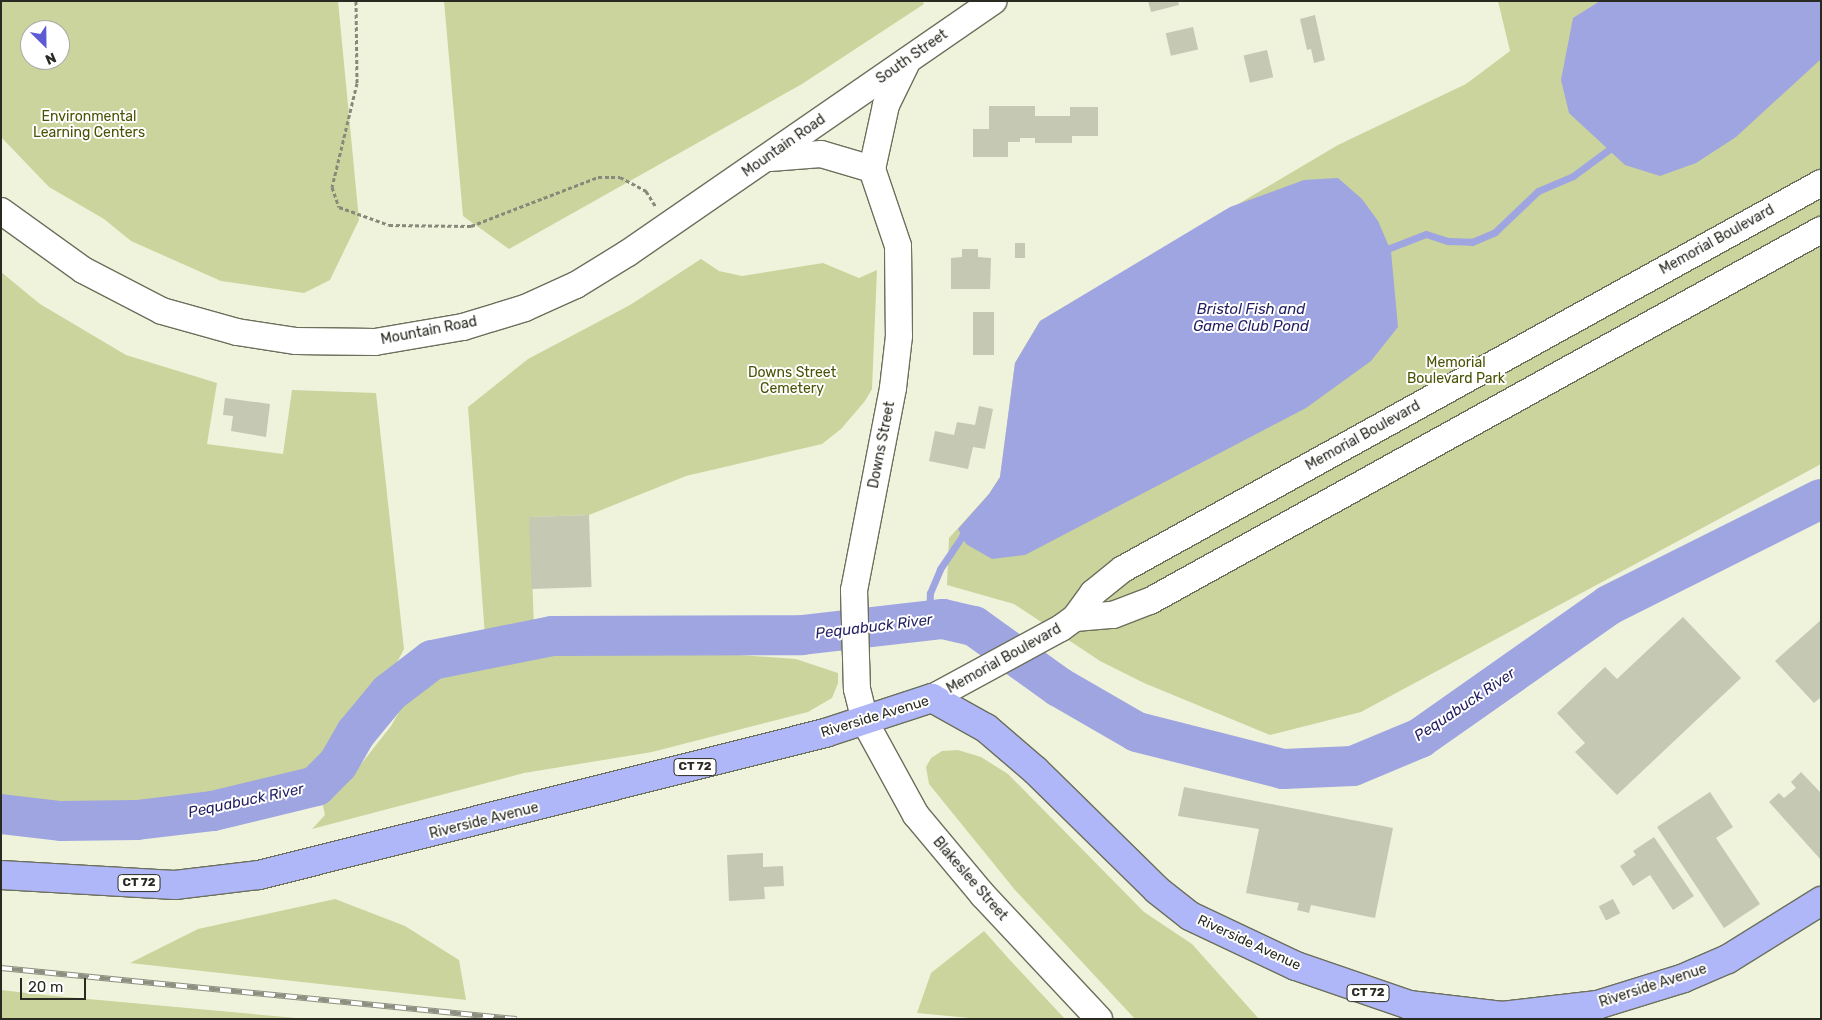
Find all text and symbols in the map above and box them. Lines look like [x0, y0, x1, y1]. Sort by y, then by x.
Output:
north arrow [20, 20, 70, 70]
street label: South Street [873, 26, 951, 88]
text: N [43, 49, 59, 68]
park label: Environmental Learning Centers [33, 109, 145, 142]
street label: Mountain Road [739, 111, 829, 181]
street label: Memorial Boulevard [1657, 202, 1777, 278]
water label: Bristol Fish and Game Club Pond [1193, 300, 1309, 335]
street label: Mountain Road [379, 313, 479, 349]
park label: Memorial Boulevard Park [1407, 355, 1505, 388]
park label: Downs Street Cemetery [748, 365, 836, 398]
street label: Memorial Boulevard [1303, 398, 1423, 474]
street label: Downs Street [865, 400, 899, 490]
water label: Pequabuck River [814, 611, 934, 643]
street label: Memorial Boulevard [944, 621, 1064, 697]
water label: Pequabuck River [1411, 665, 1519, 745]
street label: Riverside Avenue [819, 693, 931, 741]
road number: CT 72 [672, 758, 718, 776]
water label: Pequabuck River [186, 780, 306, 822]
street label: Riverside Avenue [427, 799, 541, 843]
street label: Blakeslee Street [929, 834, 1011, 924]
road number: CT 72 [116, 874, 162, 892]
street label: Riverside Avenue [1195, 912, 1303, 974]
street label: Riverside Avenue [1597, 961, 1709, 1011]
scale bar [22, 968, 89, 1000]
text: 20 m [28, 978, 63, 996]
road number: CT 72 [1346, 984, 1390, 1002]

